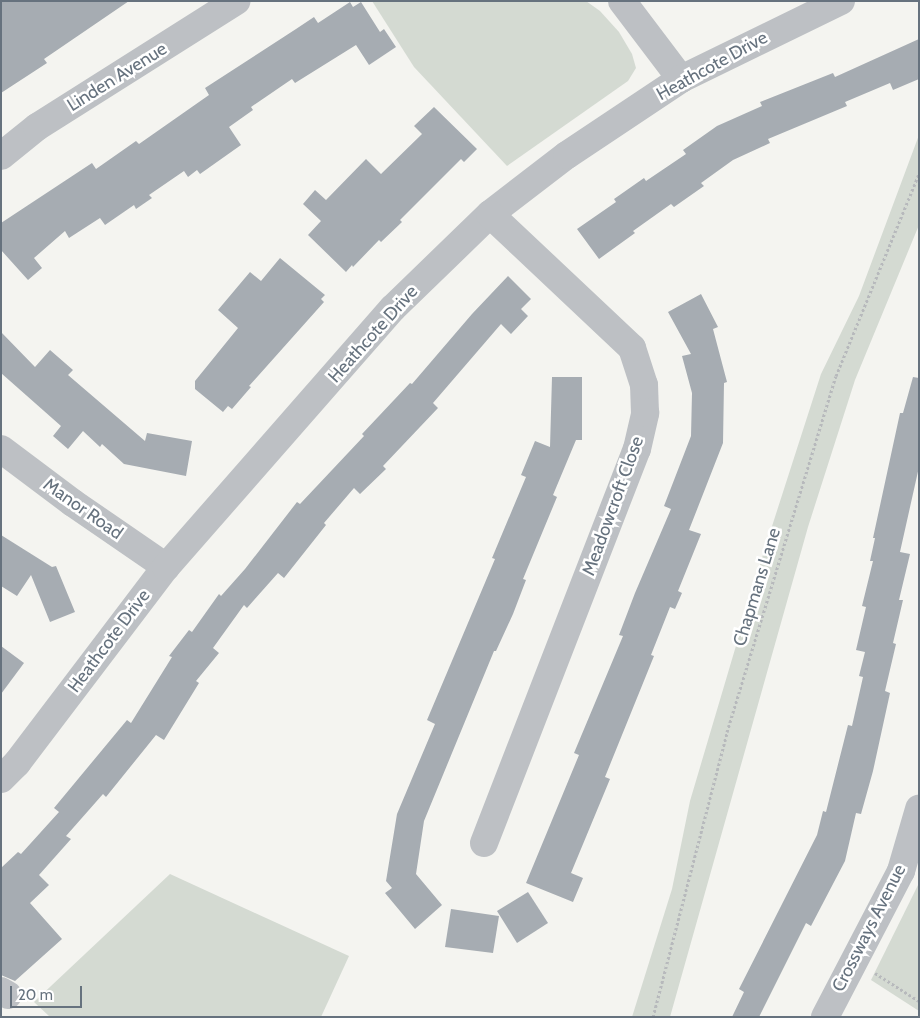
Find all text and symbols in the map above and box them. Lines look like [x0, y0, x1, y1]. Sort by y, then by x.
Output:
street label: Heathcote Drive [653, 27, 771, 105]
street label: Linden Avenue [63, 38, 171, 116]
street label: Heathcote Drive [324, 281, 422, 387]
street label: Meadowcroft Close [578, 434, 648, 578]
street label: Manor Road [39, 474, 127, 544]
street label: Chapmans Lane [729, 525, 785, 649]
street label: Heathcote Drive [63, 585, 155, 697]
street label: Crossways Avenue [828, 861, 910, 995]
scale bar [12, 976, 85, 1008]
text: 20 m [18, 986, 53, 1004]

